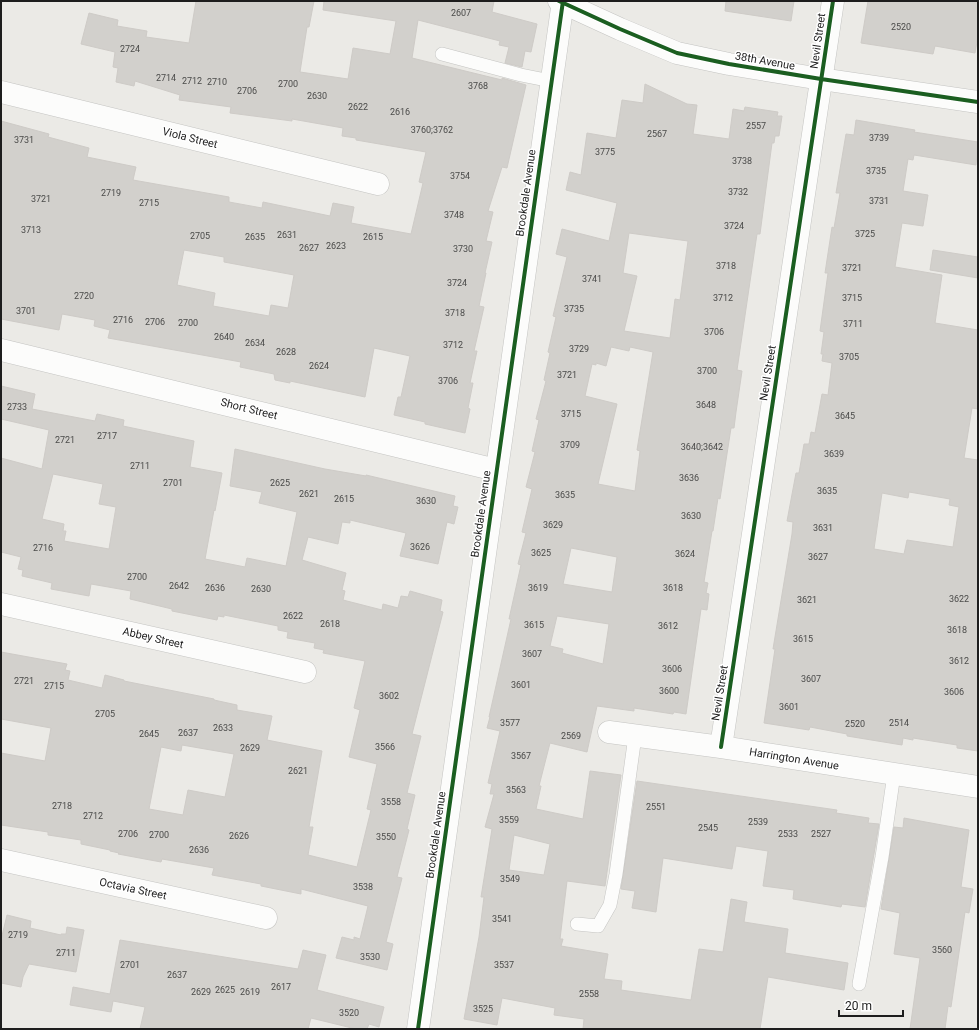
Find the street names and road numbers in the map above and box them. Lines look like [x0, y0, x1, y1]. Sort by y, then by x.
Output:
street label: Nevil Street [808, 12, 828, 70]
street label: 38th Avenue [734, 49, 796, 73]
street label: Viola Street [161, 125, 219, 151]
street label: Brookdale Avenue [513, 148, 539, 237]
street label: Nevil Street [757, 344, 779, 402]
street label: Short Street [219, 396, 279, 422]
street label: Brookdale Avenue [468, 469, 494, 558]
street label: Abbey Street [121, 625, 185, 651]
street label: Nevil Street [709, 664, 731, 722]
street label: Harrington Avenue [748, 745, 840, 773]
street label: Brookdale Avenue [423, 790, 449, 879]
street label: Octavia Street [98, 876, 168, 903]

